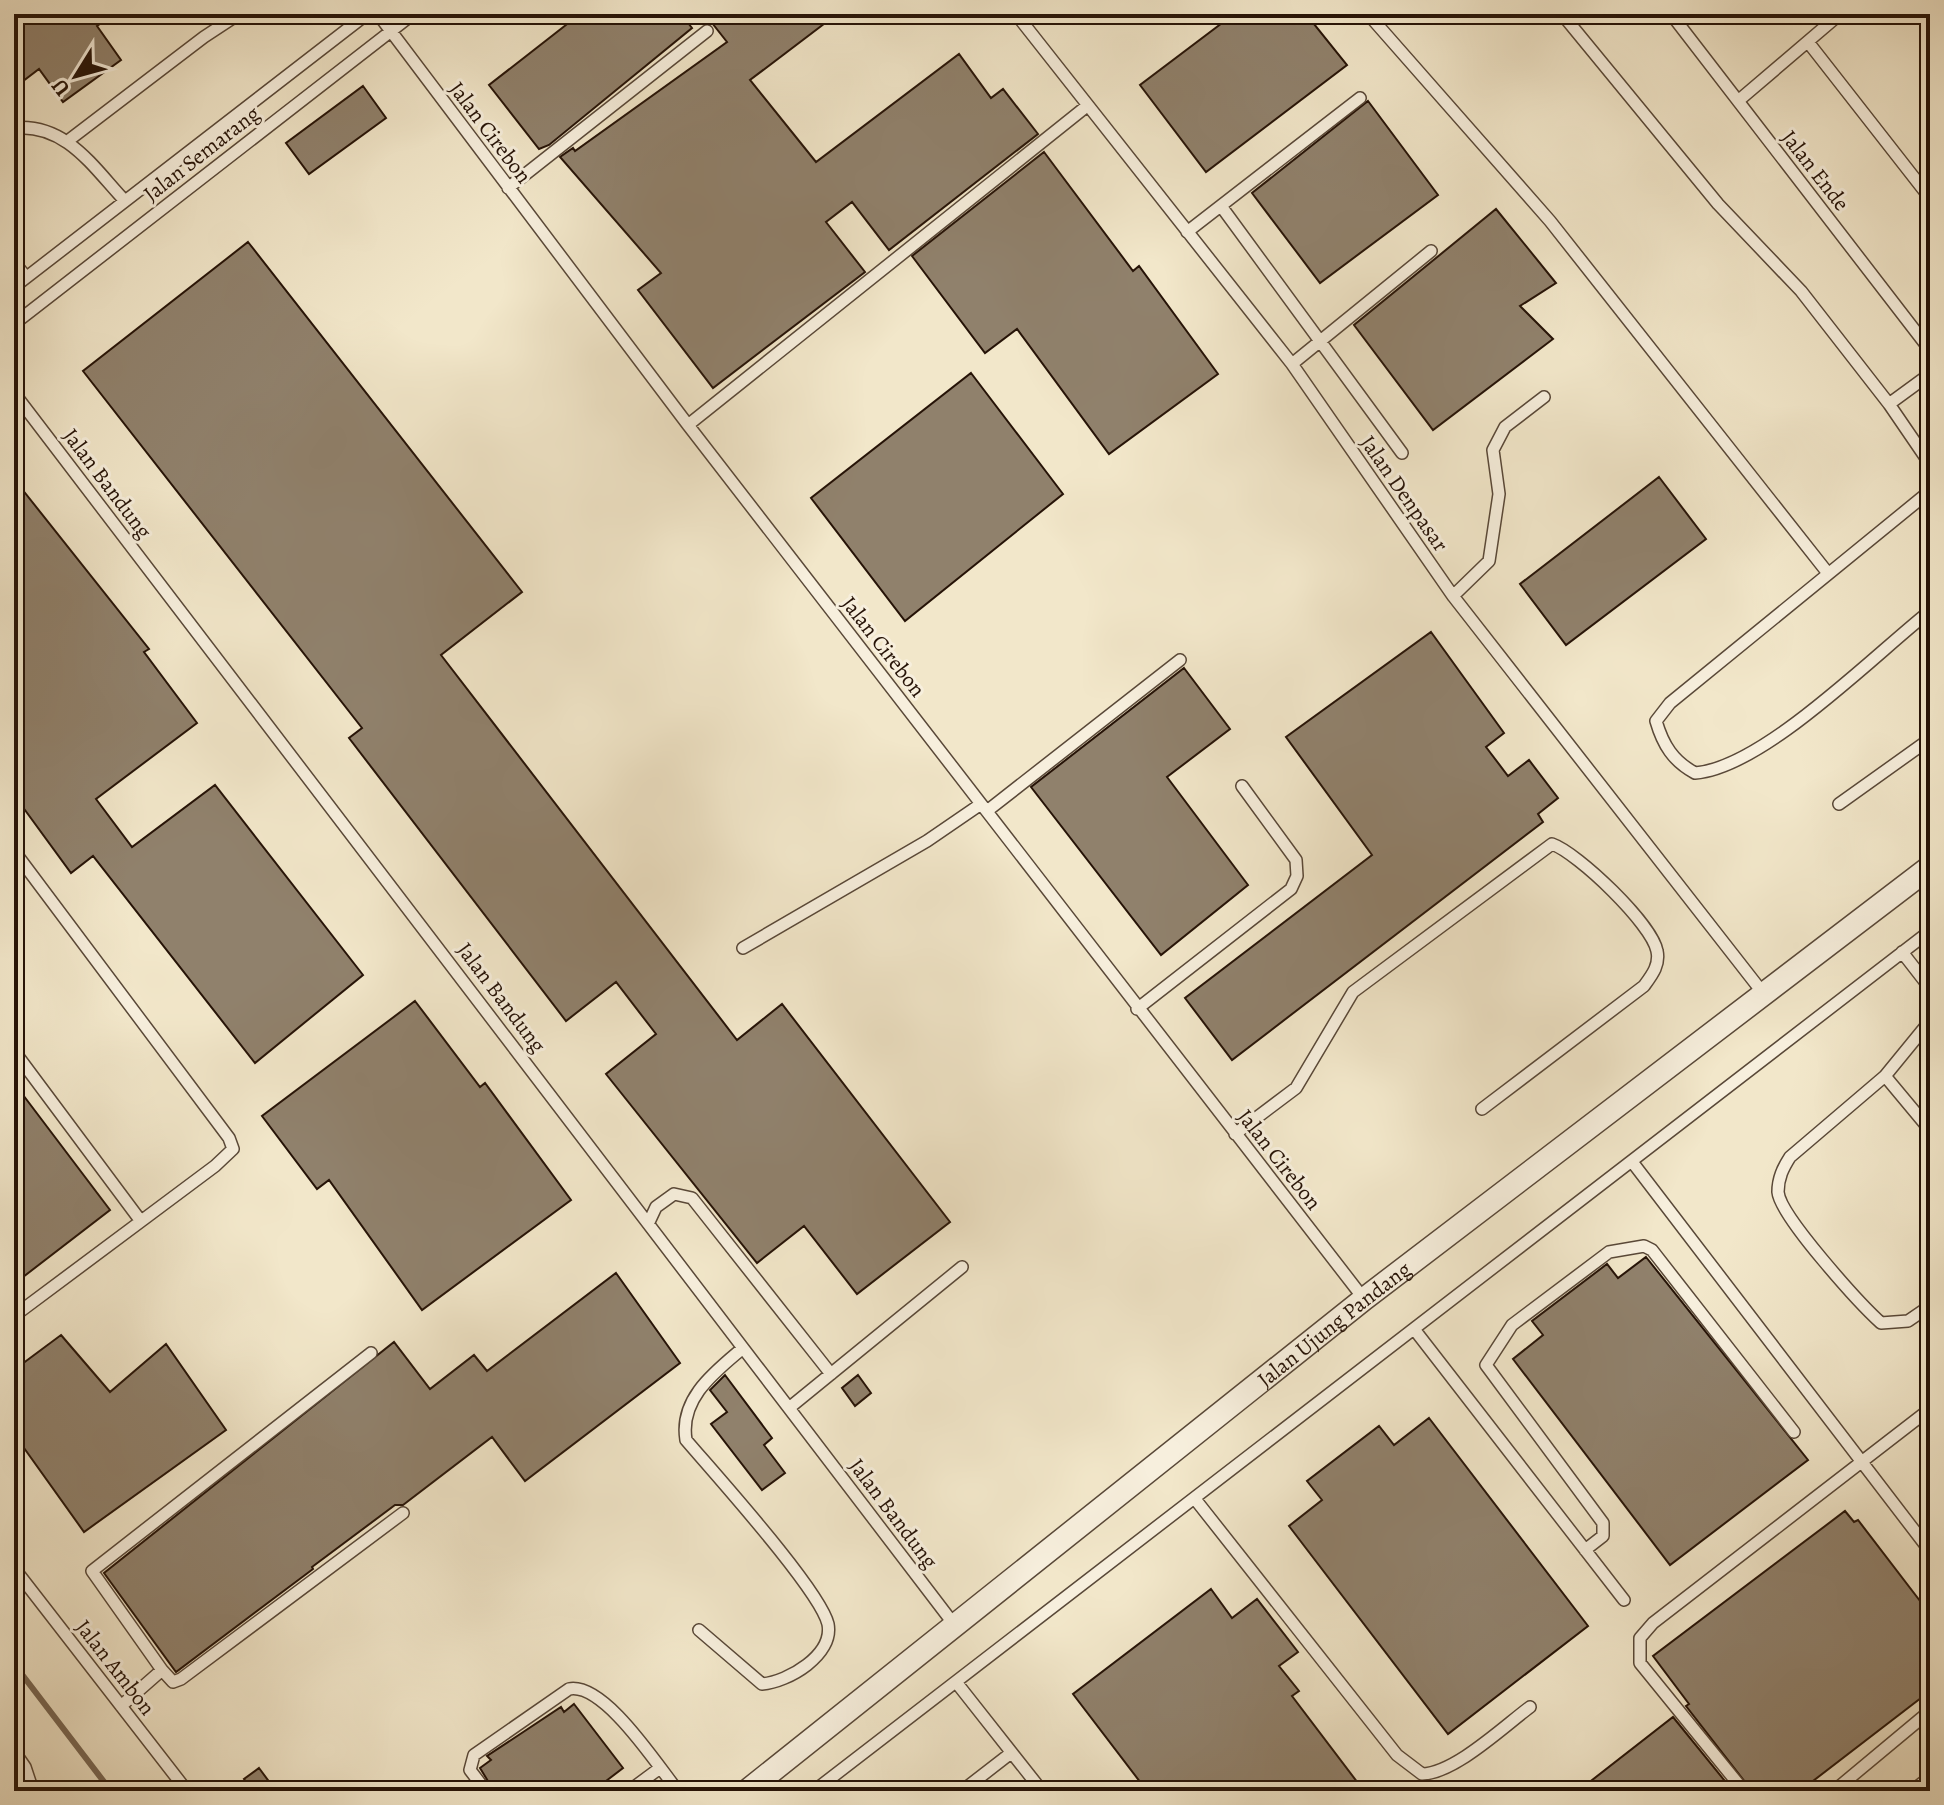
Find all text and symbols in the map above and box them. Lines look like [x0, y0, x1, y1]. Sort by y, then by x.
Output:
north arrow [36, 36, 116, 116]
text: U [44, 72, 77, 102]
street label: Jalan Cirebon [442, 75, 538, 190]
street label: Jalan Semarang [137, 99, 266, 209]
street label: Jalan Ende [1774, 124, 1856, 217]
street label: Jalan Bandung [56, 422, 159, 545]
street label: Jalan Denpasar [1353, 429, 1455, 558]
street label: Jalan Cirebon [834, 590, 932, 703]
street label: Jalan Bandung [450, 936, 553, 1059]
street label: Jalan Cirebon [1230, 1103, 1328, 1216]
street label: Jalan Ujung Pandang [1251, 1255, 1417, 1395]
street label: Jalan Bandung [842, 1452, 945, 1575]
street label: Jalan Ambon [68, 1614, 162, 1722]

